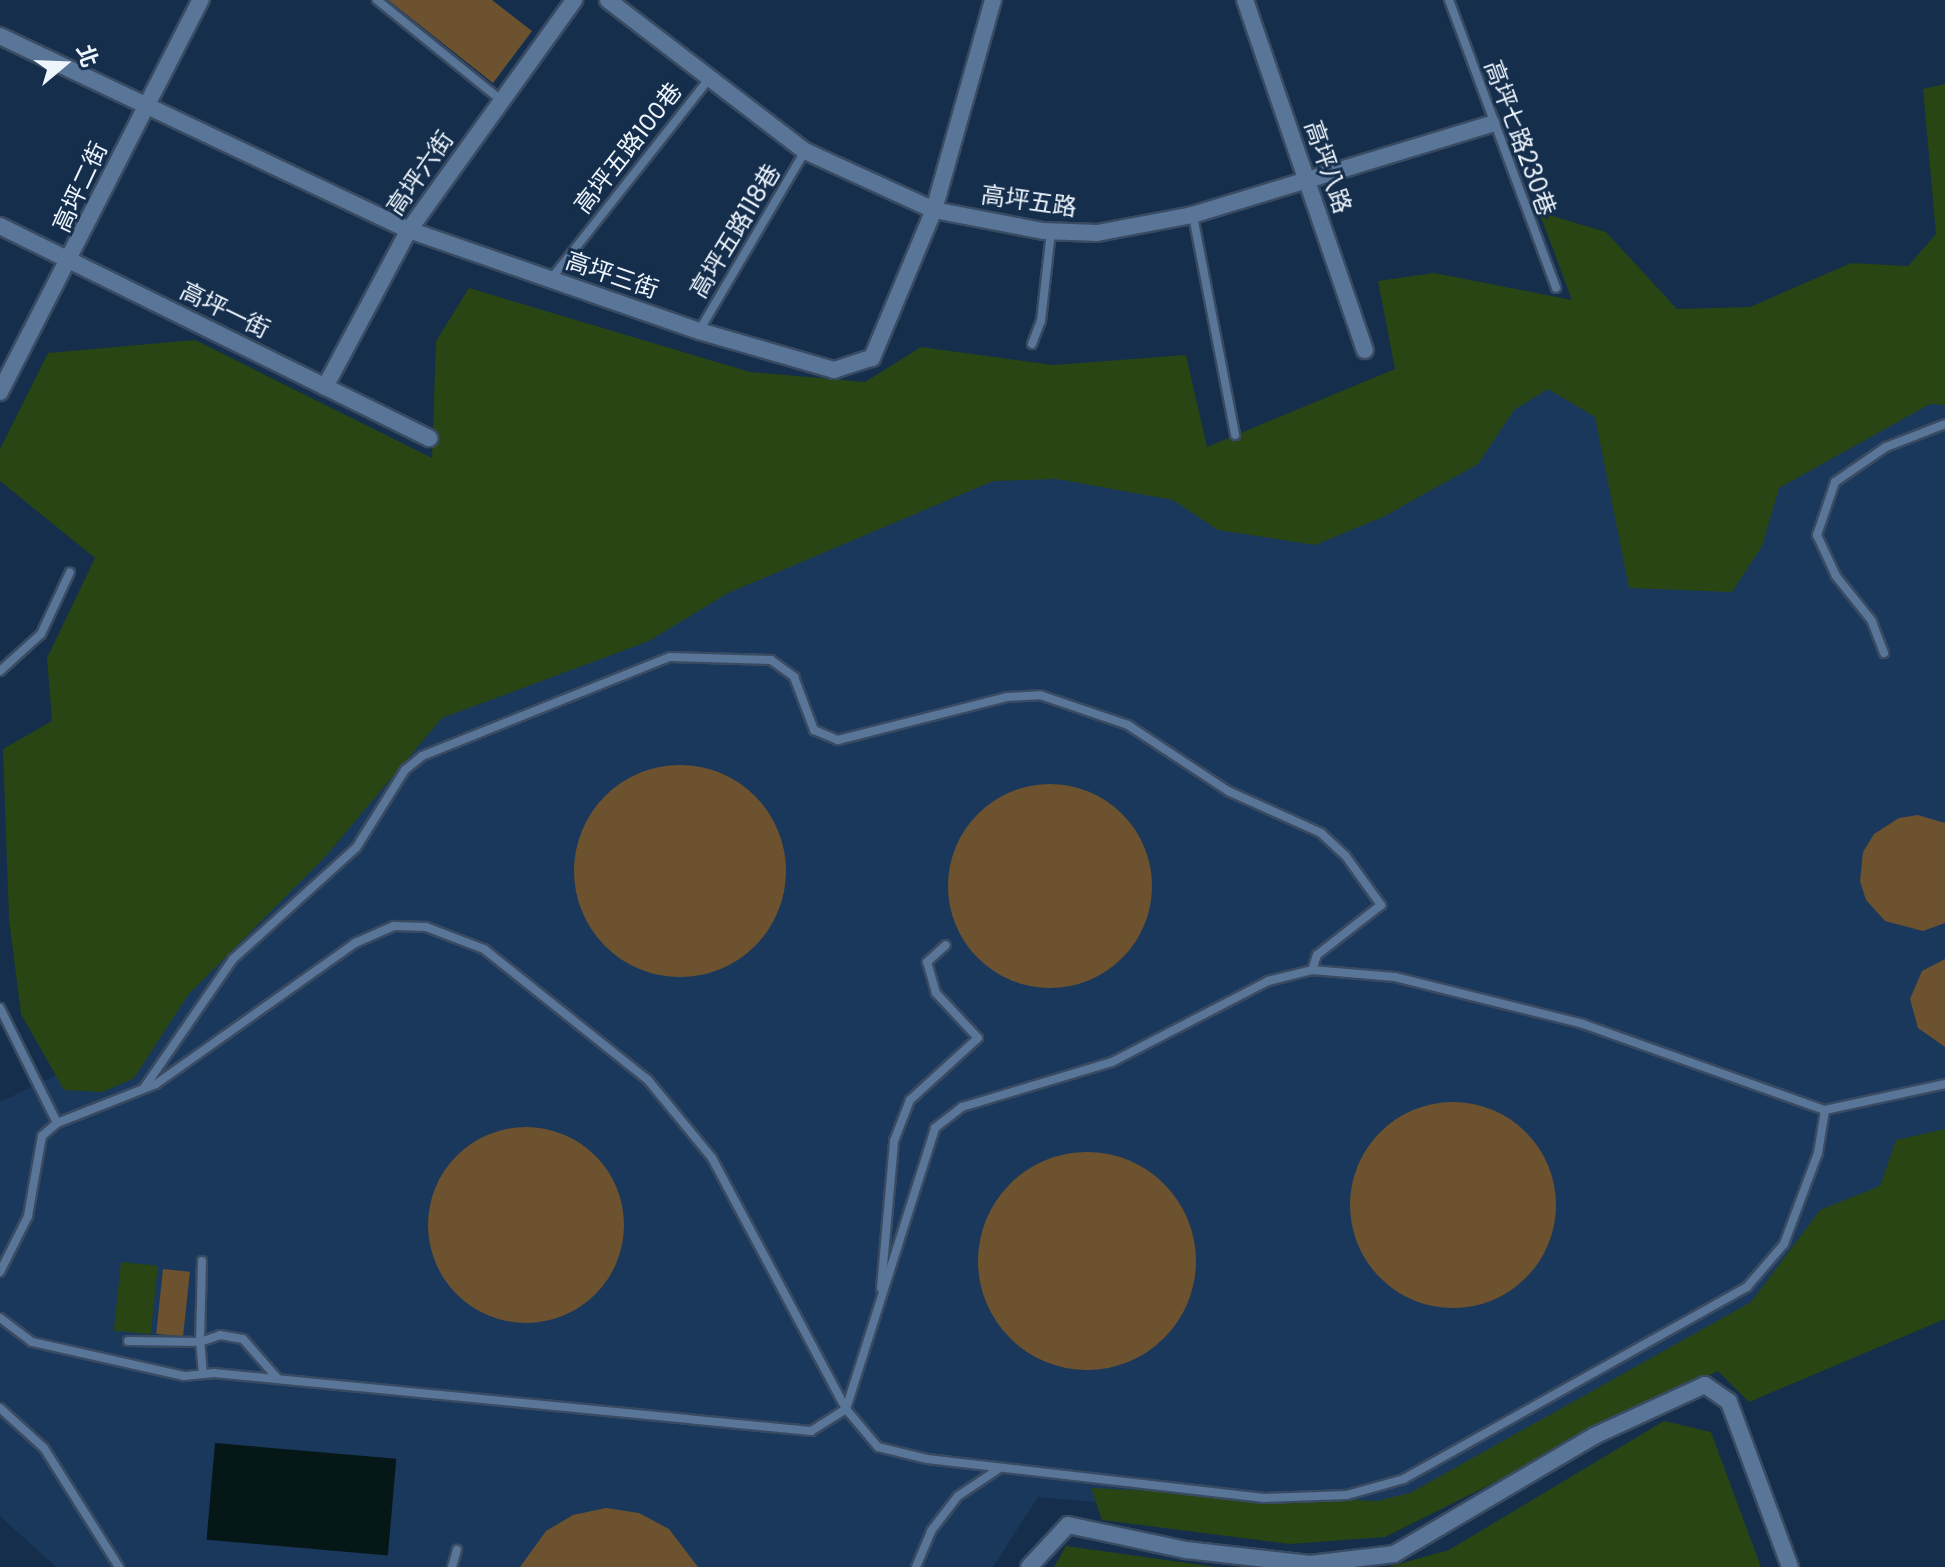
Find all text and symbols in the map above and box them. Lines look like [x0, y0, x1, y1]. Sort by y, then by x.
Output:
north arrow [24, 24, 104, 104]
text: 北 [69, 41, 105, 71]
street label: 高坪七路230巷 [1479, 56, 1561, 220]
street label: 高坪五路100巷 [568, 77, 688, 219]
street label: 高坪八路 [1299, 117, 1357, 217]
street label: 高坪六街 [381, 125, 459, 221]
street label: 高坪二街 [47, 137, 113, 237]
street label: 高坪五路118巷 [684, 159, 786, 303]
street label: 高坪五路 [979, 180, 1079, 222]
street label: 高坪三街 [562, 246, 662, 304]
street label: 高坪一街 [176, 276, 274, 344]

